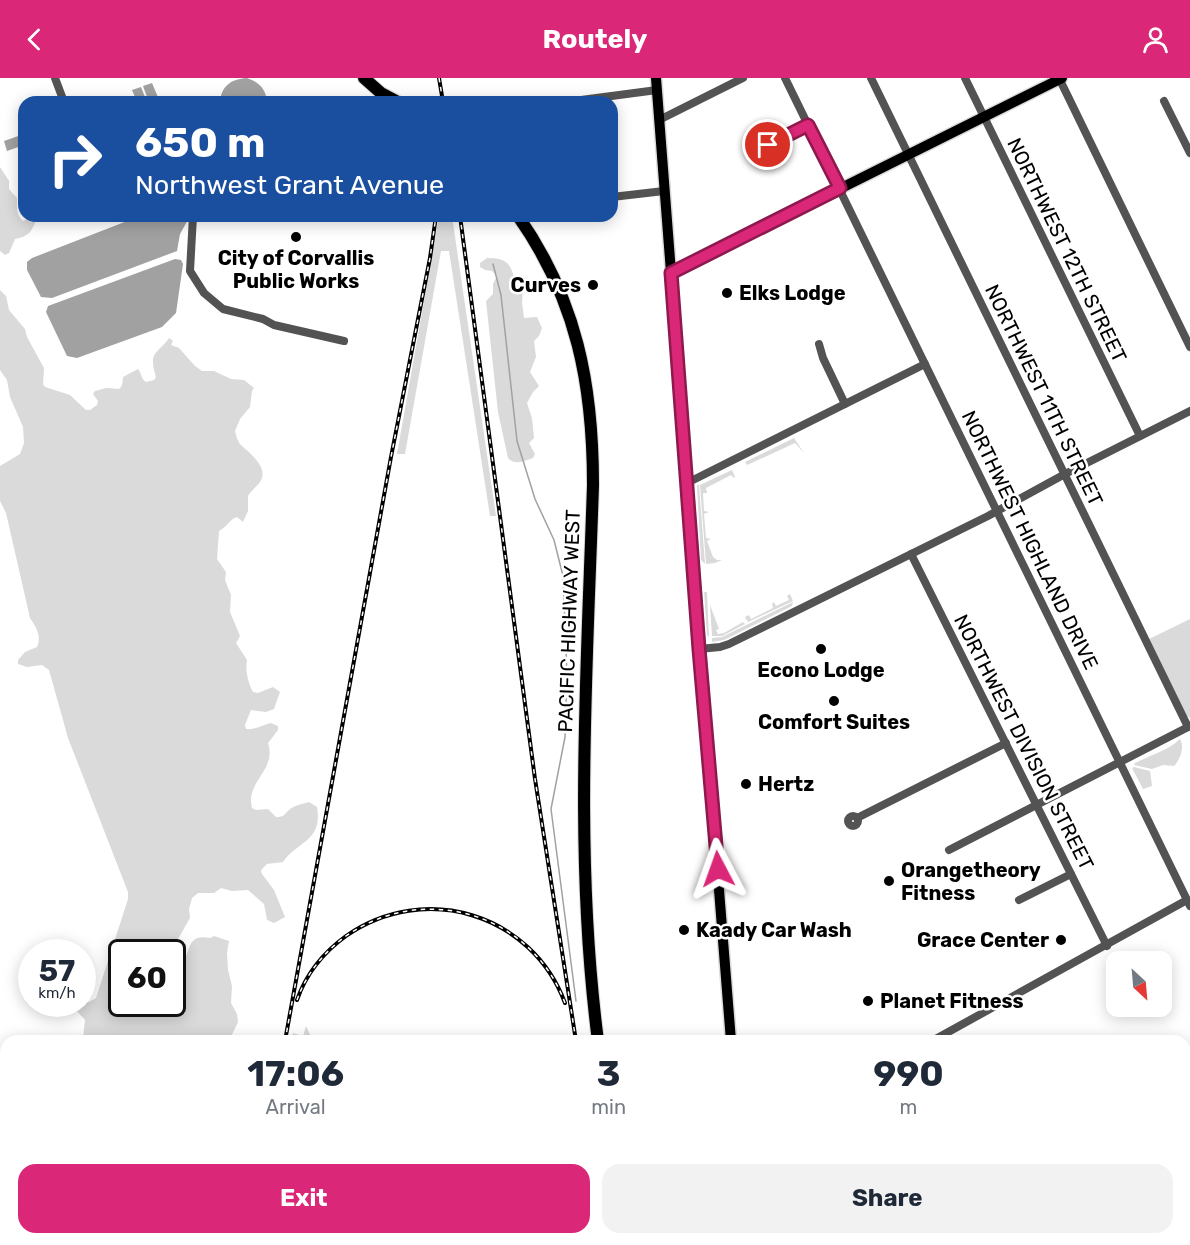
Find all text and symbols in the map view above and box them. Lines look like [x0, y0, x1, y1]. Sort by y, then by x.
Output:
icon: back [18, 23, 51, 56]
text: Routely [543, 23, 647, 55]
icon: person [1139, 23, 1172, 56]
text: 650 m [135, 118, 265, 168]
pin [742, 119, 793, 170]
icon: right [36, 120, 114, 198]
icon: arrive [751, 128, 784, 161]
street label: NORTHWEST 12TH STREET [1002, 134, 1132, 366]
text: Northwest Grant Avenue [135, 169, 444, 201]
marker: City of Corvallis Public Works [289, 230, 303, 244]
place label: City of Corvallis Public Works [218, 246, 374, 293]
place label: Curves [511, 273, 581, 297]
marker: Curves [586, 278, 600, 292]
street label: NORTHWEST 11TH STREET [980, 280, 1108, 510]
place label: Elks Lodge [739, 281, 846, 305]
marker: Elks Lodge [720, 286, 734, 300]
street label: NORTHWEST HIGHLAND DRIVE [957, 407, 1103, 673]
street label: PACIFIC HIGHWAY WEST [553, 509, 585, 733]
street label: NORTHWEST DIVISION STREET [949, 610, 1099, 874]
marker: Econo Lodge [814, 642, 828, 656]
place label: Econo Lodge [757, 658, 885, 682]
marker: Comfort Suites [827, 694, 841, 708]
place label: Comfort Suites [758, 710, 910, 734]
place label: Hertz [758, 772, 814, 796]
marker: Hertz [739, 777, 753, 791]
position arrow [686, 837, 750, 901]
place label: Orangetheory Fitness [901, 858, 1041, 905]
marker: Orangetheory Fitness [882, 874, 896, 888]
place label: Kaady Car Wash [696, 918, 852, 942]
marker: Kaady Car Wash [677, 923, 691, 937]
place label: Grace Center [917, 928, 1049, 952]
marker: Grace Center [1054, 933, 1068, 947]
speed limit sign: 60 [108, 939, 186, 1017]
north arrow [1106, 951, 1172, 1017]
map controls [1106, 951, 1172, 1017]
text: 57 [39, 953, 75, 989]
text: km/h [38, 984, 76, 1002]
place label: Planet Fitness [880, 989, 1024, 1013]
marker: Planet Fitness [861, 994, 875, 1008]
text: 17:06 [247, 1052, 344, 1095]
text: 3 [597, 1052, 621, 1095]
text: 990 [873, 1052, 944, 1095]
text: Arrival [266, 1095, 326, 1119]
text: min [591, 1095, 626, 1119]
text: m [900, 1095, 917, 1119]
button: Exit [18, 1164, 590, 1233]
button: Share [602, 1164, 1173, 1233]

